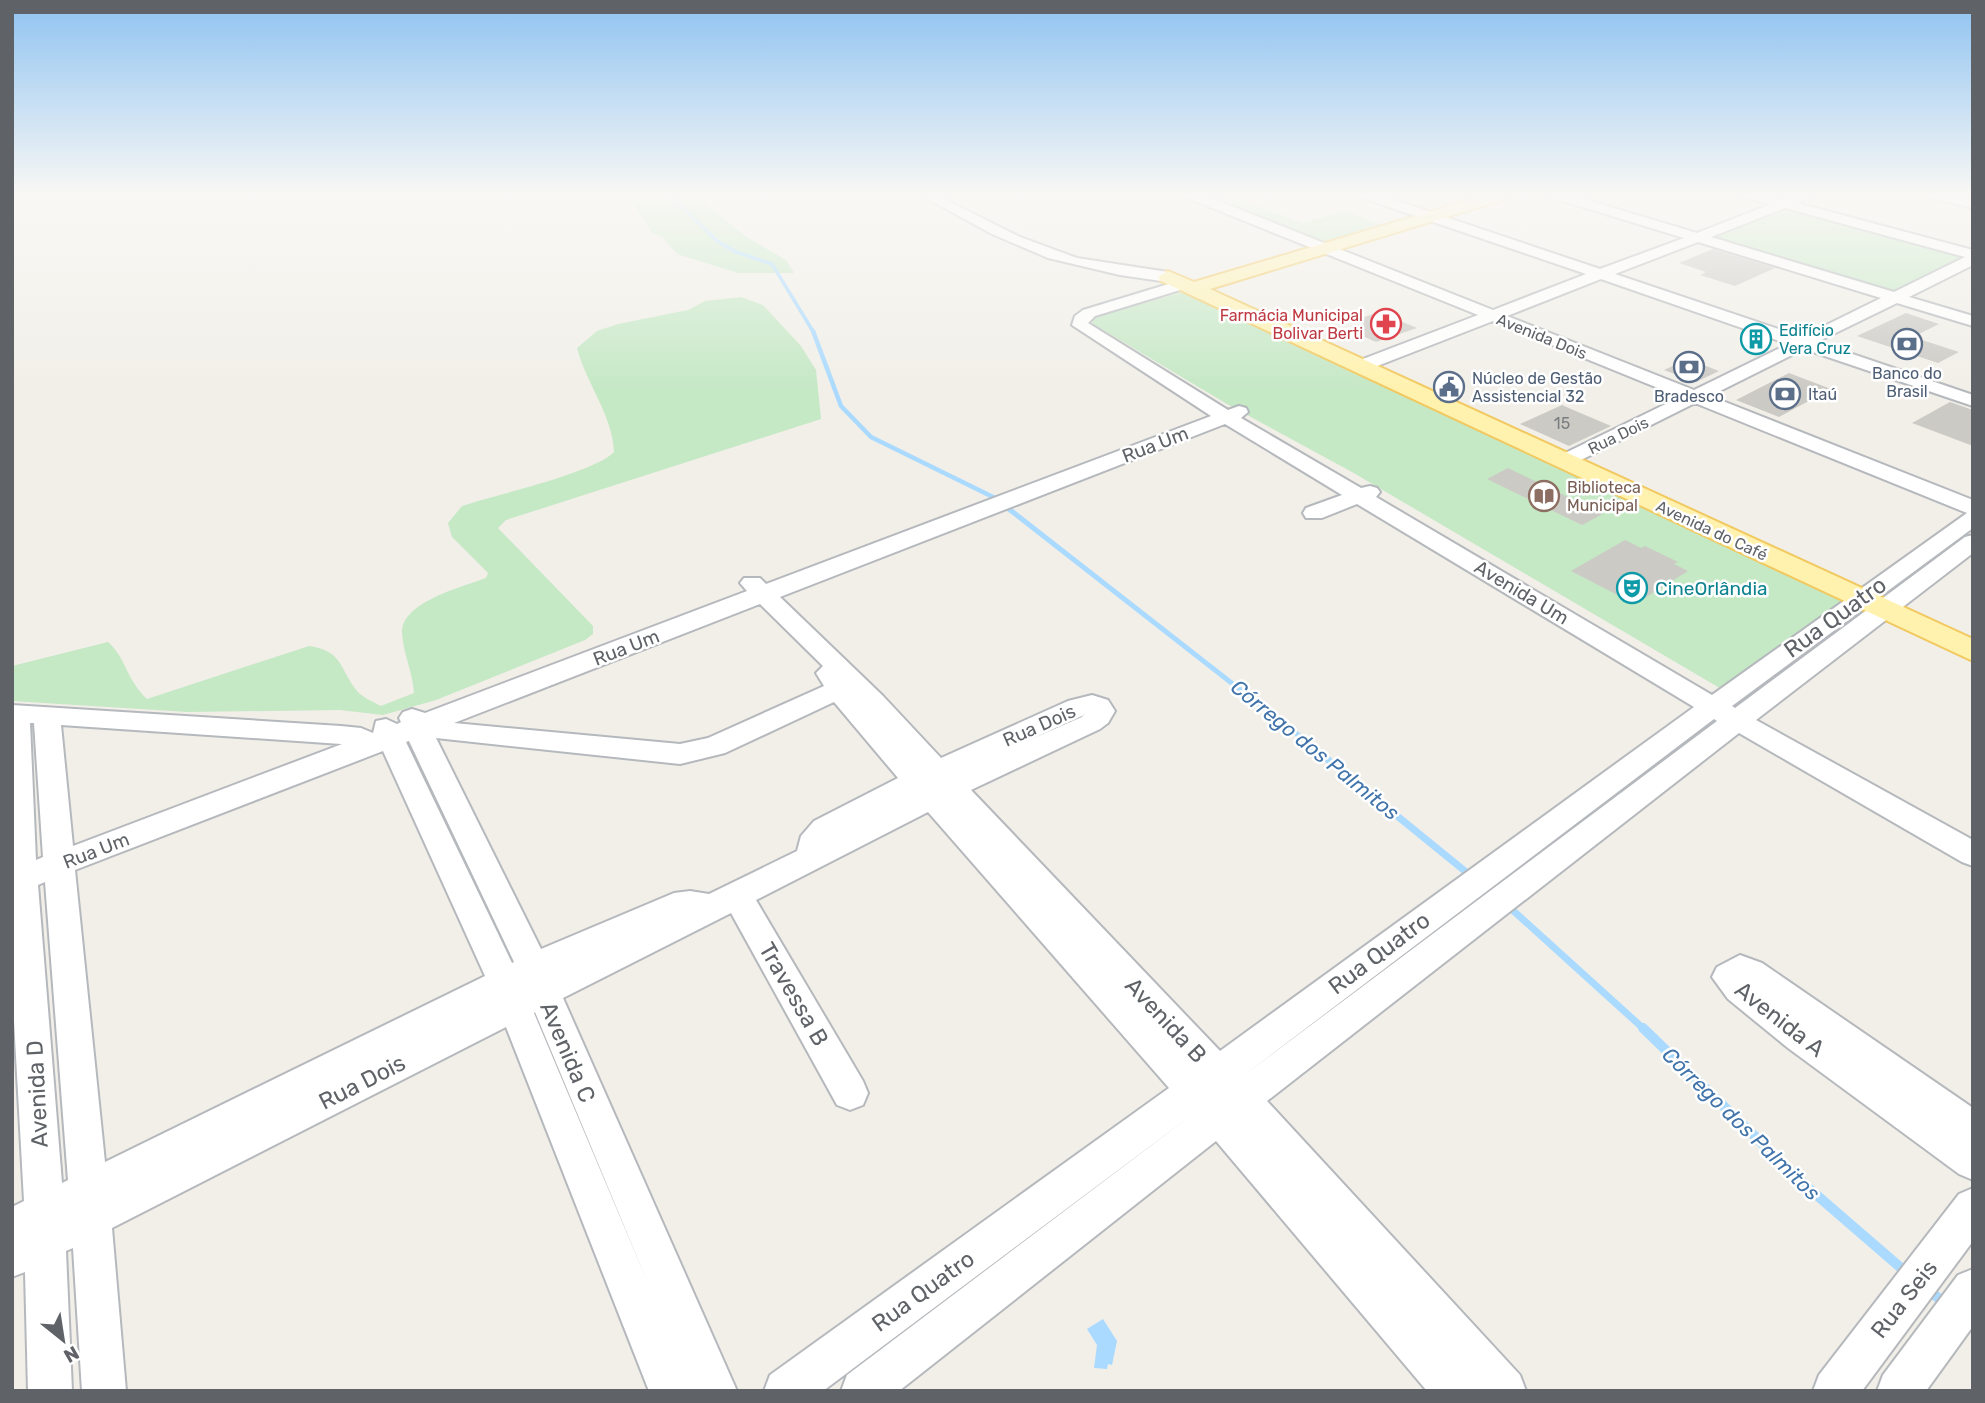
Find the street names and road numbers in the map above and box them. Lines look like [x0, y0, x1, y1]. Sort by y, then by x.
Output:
street label: Avenida Dois [1494, 310, 1590, 363]
street label: Rua Dois [1585, 413, 1652, 458]
street label: Rua Um [1119, 421, 1192, 468]
street label: Avenida do Café [1653, 496, 1770, 565]
street label: Avenida Um [1471, 555, 1573, 630]
street label: Rua Quatro [1778, 570, 1892, 664]
street label: Rua Um [590, 624, 663, 671]
street label: Rua Dois [999, 699, 1079, 752]
street label: Rua Um [60, 827, 133, 874]
street label: Rua Quatro [1323, 906, 1435, 1000]
street label: Travessa B [753, 937, 835, 1051]
street label: Avenida B [1119, 971, 1213, 1069]
street label: Avenida A [1730, 975, 1830, 1063]
street label: Avenida C [534, 997, 602, 1107]
street label: Avenida D [20, 1040, 54, 1148]
street label: Rua Dois [314, 1048, 410, 1116]
street label: Rua Quatro [866, 1244, 980, 1338]
street label: Rua Seis [1865, 1254, 1943, 1344]

